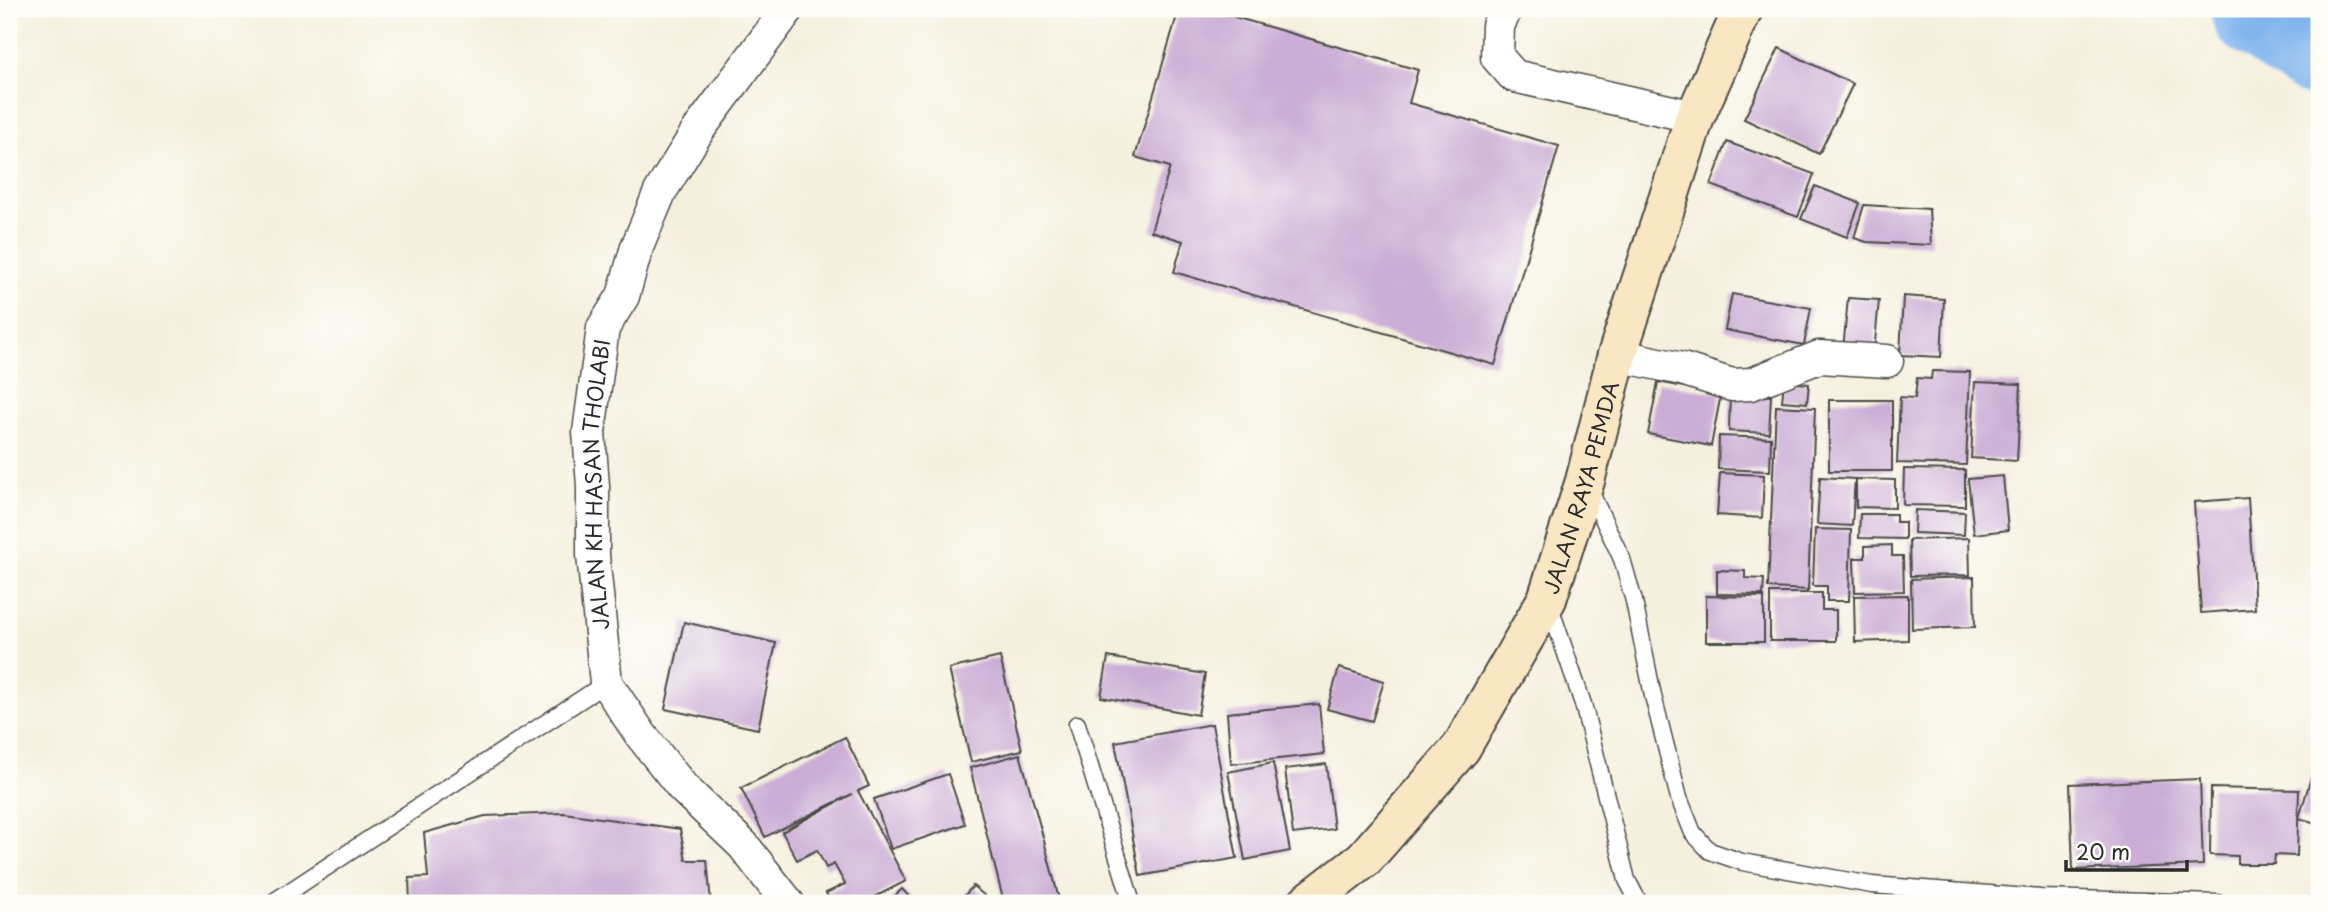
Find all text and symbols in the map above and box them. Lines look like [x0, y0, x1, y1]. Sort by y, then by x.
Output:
street label: JALAN KH HASAN THOLABI [573, 337, 617, 632]
street label: JALAN RAYA PEMDA [1534, 377, 1626, 598]
scale bar [2066, 828, 2186, 872]
text: 20 m [2076, 835, 2130, 867]

